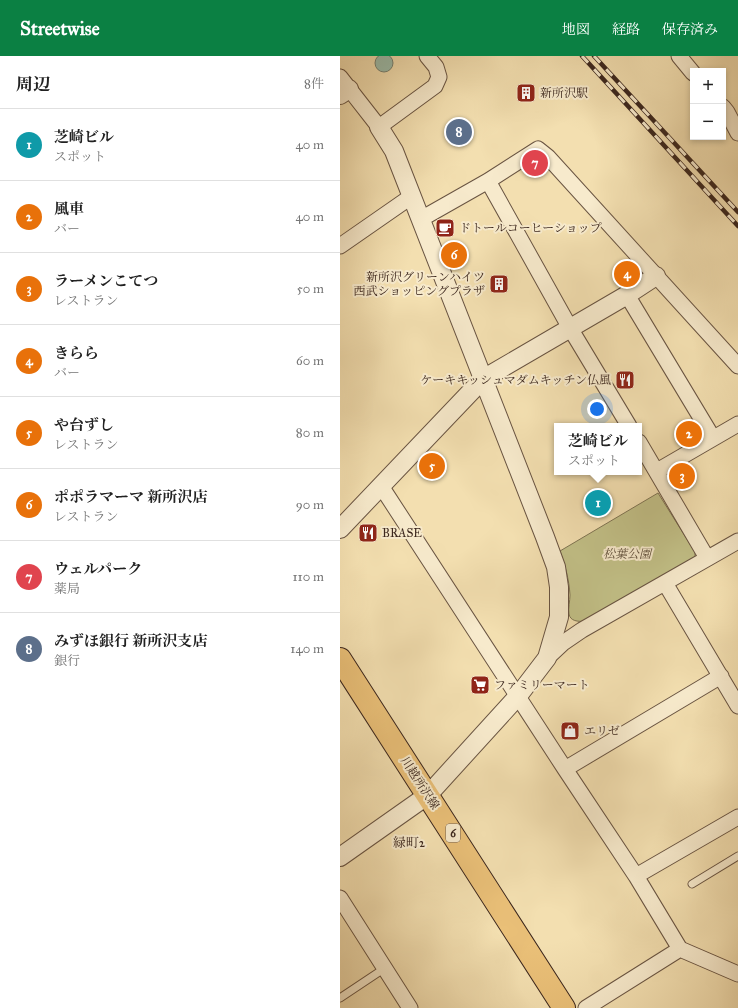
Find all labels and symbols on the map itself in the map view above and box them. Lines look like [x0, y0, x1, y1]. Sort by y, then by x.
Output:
building icon: 新所沢駅 [515, 82, 537, 104]
place label: 新所沢駅 [540, 86, 588, 100]
pin: 8 [446, 117, 472, 147]
pin: 7 [522, 148, 548, 178]
cafe icon: ドトールコーヒーショップ [434, 217, 456, 239]
place label: ドトールコーヒーショップ [459, 221, 602, 235]
pin: 6 [441, 240, 467, 270]
pin: 4 [614, 259, 640, 289]
place label: 新所沢グリーンハイツ 西武ショッピングプラザ [353, 270, 485, 298]
building icon: 新所沢グリーンハイツ 西武ショッピングプラザ [488, 273, 510, 295]
restaurant icon: ケーキキッシュマダムキッチン仏風 [614, 369, 636, 391]
place label: ケーキキッシュマダムキッチン仏風 [420, 373, 611, 387]
your location [587, 399, 607, 419]
pin: 2 [676, 419, 702, 449]
pin: 5 [419, 451, 445, 481]
pin: 3 [669, 461, 695, 491]
pin: 1 [585, 488, 611, 518]
restaurant icon: BRASE [357, 522, 379, 544]
place label: BRASE [382, 526, 422, 540]
park label: 松葉公園 [603, 547, 653, 561]
supermarket icon: ファミリーマート [469, 674, 491, 696]
place label: ファミリーマート [494, 678, 590, 692]
shop icon: エリゼ [559, 720, 581, 742]
place label: エリゼ [584, 724, 620, 738]
street label: 川越所沢線 [398, 754, 442, 812]
road number: 6 [446, 824, 460, 842]
district label: 緑町2 [393, 835, 426, 851]

